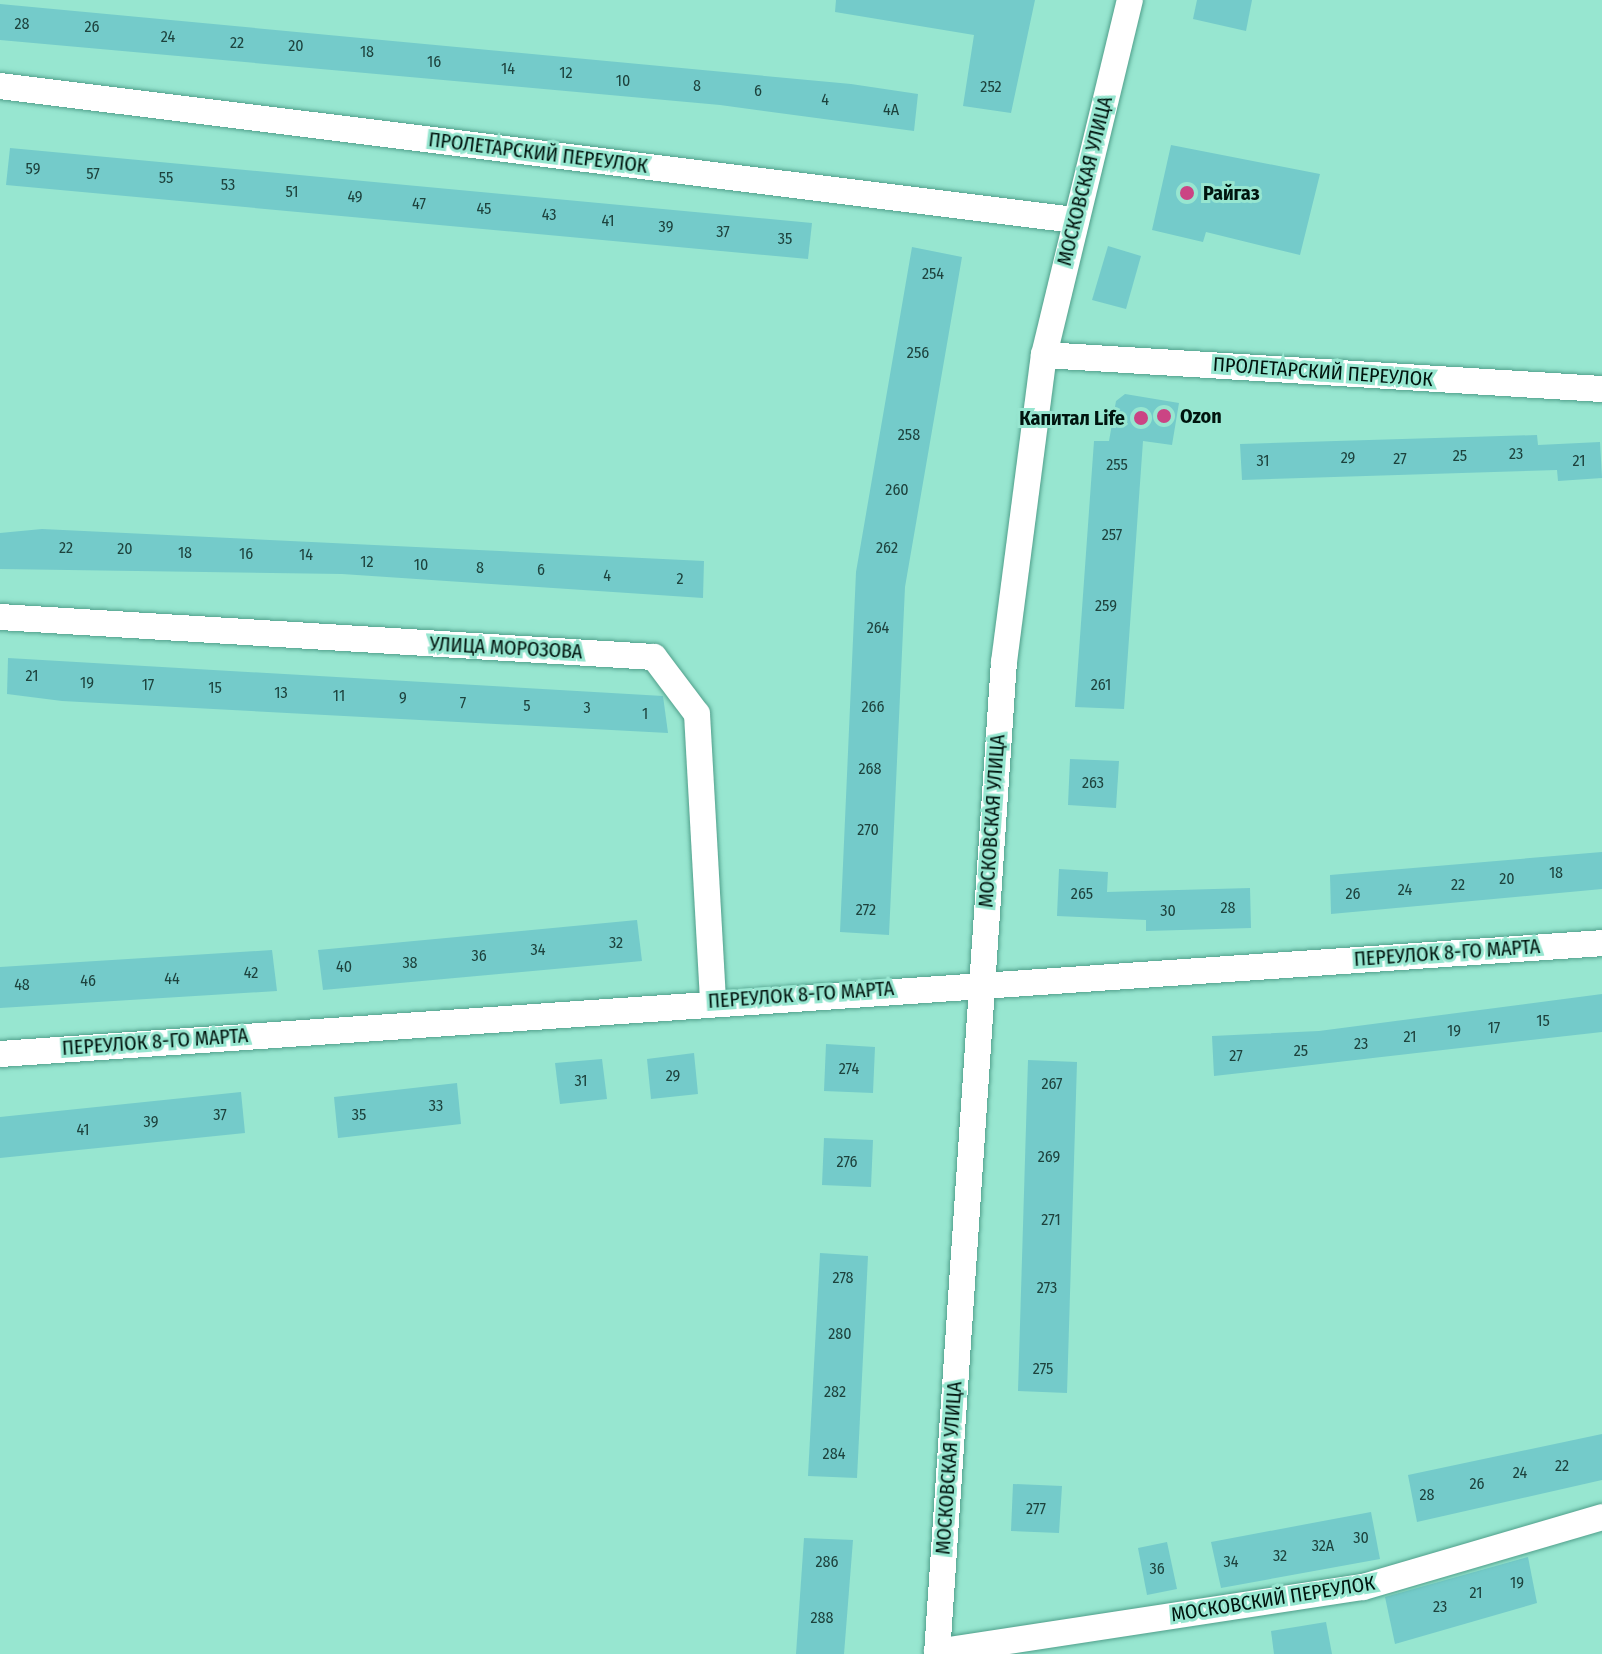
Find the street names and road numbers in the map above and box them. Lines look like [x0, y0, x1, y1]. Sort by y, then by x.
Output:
street label: МОСКОВСКАЯ УЛИЦА [1052, 94, 1118, 268]
street label: ПРОЛЕТАРСКИЙ ПЕРЕУЛОК [427, 128, 649, 178]
street label: ПРОЛЕТАРСКИЙ ПЕРЕУЛОК [1212, 352, 1434, 392]
street label: УЛИЦА МОРОЗОВА [429, 632, 583, 664]
street label: МОСКОВСКАЯ УЛИЦА [974, 734, 1010, 908]
street label: ПЕРЕУЛОК 8-ГО МАРТА [1353, 935, 1541, 971]
street label: ПЕРЕУЛОК 8-ГО МАРТА [707, 977, 895, 1013]
street label: ПЕРЕУЛОК 8-ГО МАРТА [61, 1024, 249, 1060]
street label: МОСКОВСКАЯ УЛИЦА [931, 1381, 967, 1555]
street label: МОСКОВСКИЙ ПЕРЕУЛОК [1169, 1571, 1377, 1627]

